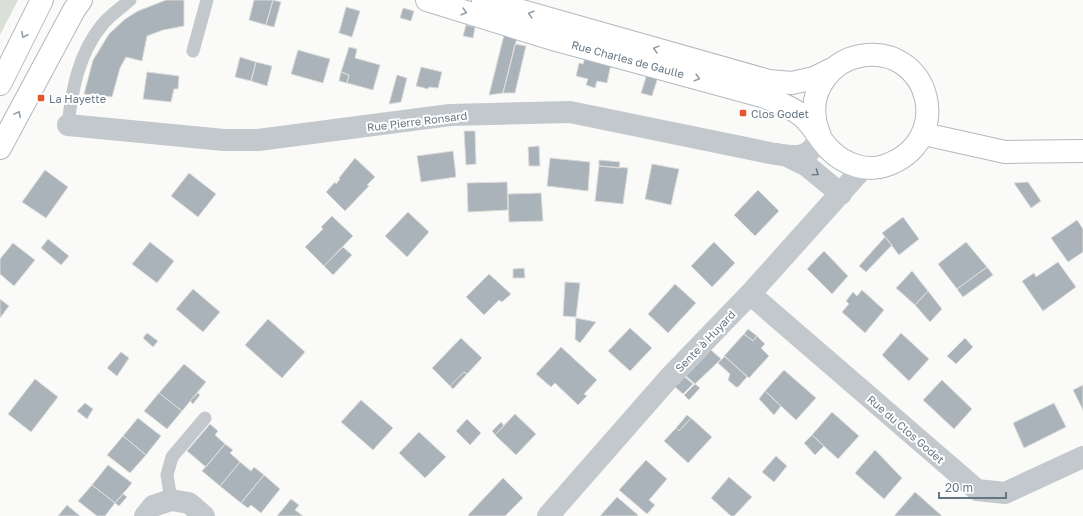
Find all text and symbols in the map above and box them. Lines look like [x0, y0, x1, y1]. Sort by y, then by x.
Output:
one-way arrow [460, 7, 467, 16]
one-way arrow [528, 10, 535, 19]
one-way arrow [22, 31, 29, 38]
street label: Rue Charles de Gaulle [570, 38, 686, 80]
one-way arrow [653, 45, 660, 54]
one-way arrow [693, 73, 700, 82]
place label: La Hayette [49, 92, 106, 105]
marker: La Hayette [36, 93, 46, 103]
place label: Clos Godet [751, 107, 809, 120]
street label: Rue Pierre Ronsard [366, 108, 468, 134]
marker: Clos Godet [738, 108, 748, 118]
one-way arrow [14, 111, 21, 118]
one-way arrow [812, 168, 819, 176]
street label: Sente à Huyard [672, 308, 738, 374]
street label: Rue du Clos Godet [865, 392, 947, 466]
scale bar [939, 474, 1006, 500]
text: 20 m [945, 480, 973, 495]

